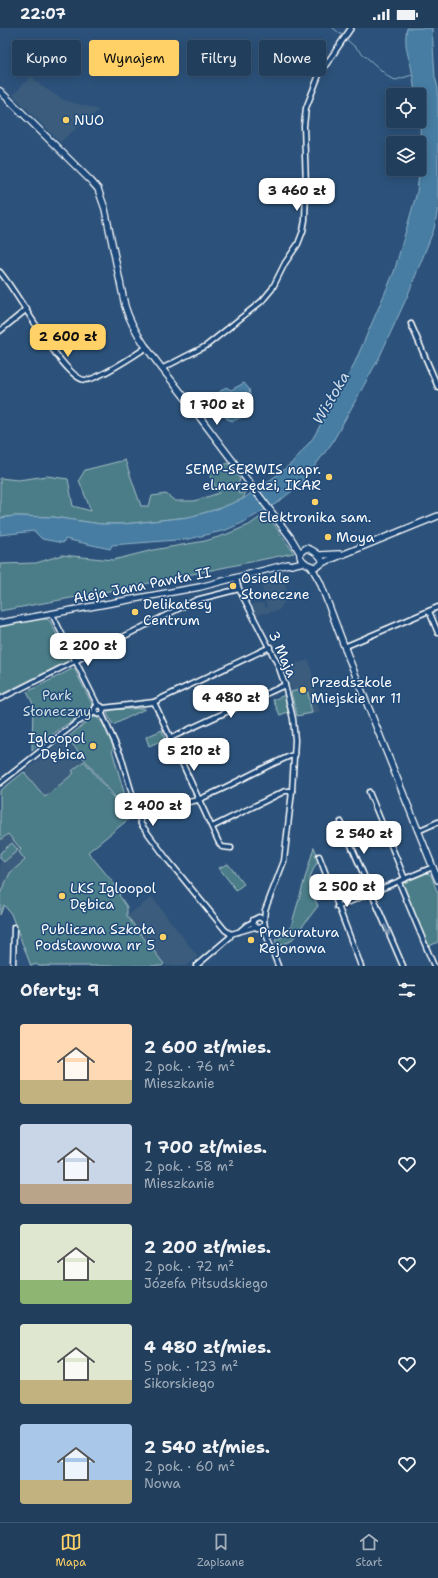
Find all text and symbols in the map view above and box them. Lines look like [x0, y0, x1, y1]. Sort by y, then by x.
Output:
text: 22:07 [20, 4, 66, 24]
chip: Kupno [12, 40, 81, 76]
chip: Wynajem [89, 40, 179, 76]
chip: Filtry [187, 40, 251, 76]
chip: Nowe [259, 40, 326, 76]
map controls [386, 88, 426, 176]
button: locate [386, 88, 426, 128]
place label: NUO [74, 111, 104, 129]
marker: NUO [61, 115, 71, 125]
button: layers [386, 136, 426, 176]
pin: 3 460 zł [256, 178, 338, 212]
text: 3 460 zł [268, 182, 326, 199]
pin: 2 600 zł [27, 324, 109, 358]
text: 2 600 zł [39, 328, 97, 345]
water label: Wisłoka [308, 368, 354, 428]
pin: 1 700 zł [176, 392, 258, 426]
text: 1 700 zł [189, 396, 245, 413]
place label: SEMP-SERWIS napr. el.narzędzi, IKAR [185, 460, 321, 494]
marker: SEMP-SERWIS napr. el.narzędzi, IKAR [324, 472, 334, 482]
marker: Elektronika sam. [310, 497, 320, 507]
place label: Elektronika sam. [259, 508, 371, 526]
place label: Moya [336, 528, 375, 546]
marker: Moya [323, 532, 333, 542]
street label: Aleja Jana Pawła II [71, 563, 213, 607]
place label: Osiedle Słoneczne [241, 569, 310, 603]
marker: Osiedle Słoneczne [228, 581, 238, 591]
place label: Delikatesy Centrum [143, 595, 212, 629]
marker: Delikatesy Centrum [130, 607, 140, 617]
street label: 3 Maja [265, 628, 301, 680]
pin: 2 200 zł [47, 633, 129, 667]
text: 2 200 zł [59, 637, 117, 654]
place label: Przedszkole Miejskie nr 11 [311, 673, 401, 707]
pin: 4 480 zł [190, 685, 272, 719]
marker: Przedszkole Miejskie nr 11 [298, 685, 308, 695]
park label: Park Słoneczny [23, 686, 91, 720]
text: 4 480 zł [202, 689, 260, 706]
place label: Igloopol Dębica [28, 729, 86, 763]
pin: 5 210 zł [153, 738, 235, 772]
marker: Igloopol Dębica [88, 741, 98, 751]
text: 5 210 zł [167, 742, 221, 759]
pin: 2 400 zł [112, 793, 194, 827]
text: 2 400 zł [124, 797, 182, 814]
pin: 2 540 zł [323, 821, 405, 855]
text: 2 540 zł [335, 825, 393, 842]
pin: 2 500 zł [306, 874, 388, 908]
text: 2 500 zł [318, 878, 376, 895]
place label: LKS Igloopol Dębica [70, 879, 157, 913]
marker: LKS Igloopol Dębica [57, 891, 67, 901]
place label: Publiczna Szkoła Podstawowa nr 5 [35, 920, 155, 954]
place label: Prokuratura Rejonowa [259, 923, 340, 957]
one-way arrow [384, 924, 390, 935]
marker: Publiczna Szkoła Podstawowa nr 5 [158, 932, 168, 942]
marker: Prokuratura Rejonowa [246, 935, 256, 945]
text: Oferty: 9 [20, 979, 99, 1001]
icon: filters [396, 979, 418, 1001]
text: 2 600 zł/mies. [144, 1036, 271, 1058]
icon: home [52, 1040, 100, 1088]
icon: heart [396, 1053, 418, 1075]
text: 2 pok. · 76 m² [144, 1058, 235, 1075]
text: Mieszkanie [144, 1075, 215, 1092]
text: 1 700 zł/mies. [144, 1136, 267, 1158]
icon: home [52, 1140, 100, 1188]
icon: heart [396, 1153, 418, 1175]
text: 2 pok. · 58 m² [144, 1158, 234, 1175]
text: Mieszkanie [144, 1175, 215, 1192]
text: 2 200 zł/mies. [144, 1236, 271, 1258]
icon: home [52, 1240, 100, 1288]
icon: heart [396, 1253, 418, 1275]
text: 2 pok. · 72 m² [144, 1258, 234, 1275]
text: Józefa Piłsudskiego [144, 1275, 268, 1292]
text: 4 480 zł/mies. [144, 1336, 271, 1358]
icon: home [52, 1340, 100, 1388]
icon: heart [396, 1353, 418, 1375]
text: 5 pok. · 123 m² [144, 1358, 238, 1375]
text: Sikorskiego [144, 1375, 215, 1392]
text: 2 540 zł/mies. [144, 1436, 270, 1458]
icon: home [52, 1440, 100, 1488]
icon: heart [396, 1453, 418, 1475]
text: 2 pok. · 60 m² [144, 1458, 235, 1475]
text: Nowa [144, 1475, 181, 1492]
tab: Mapa [56, 1531, 86, 1570]
tab: Zapisane [197, 1531, 244, 1570]
tab: Start [356, 1531, 382, 1570]

